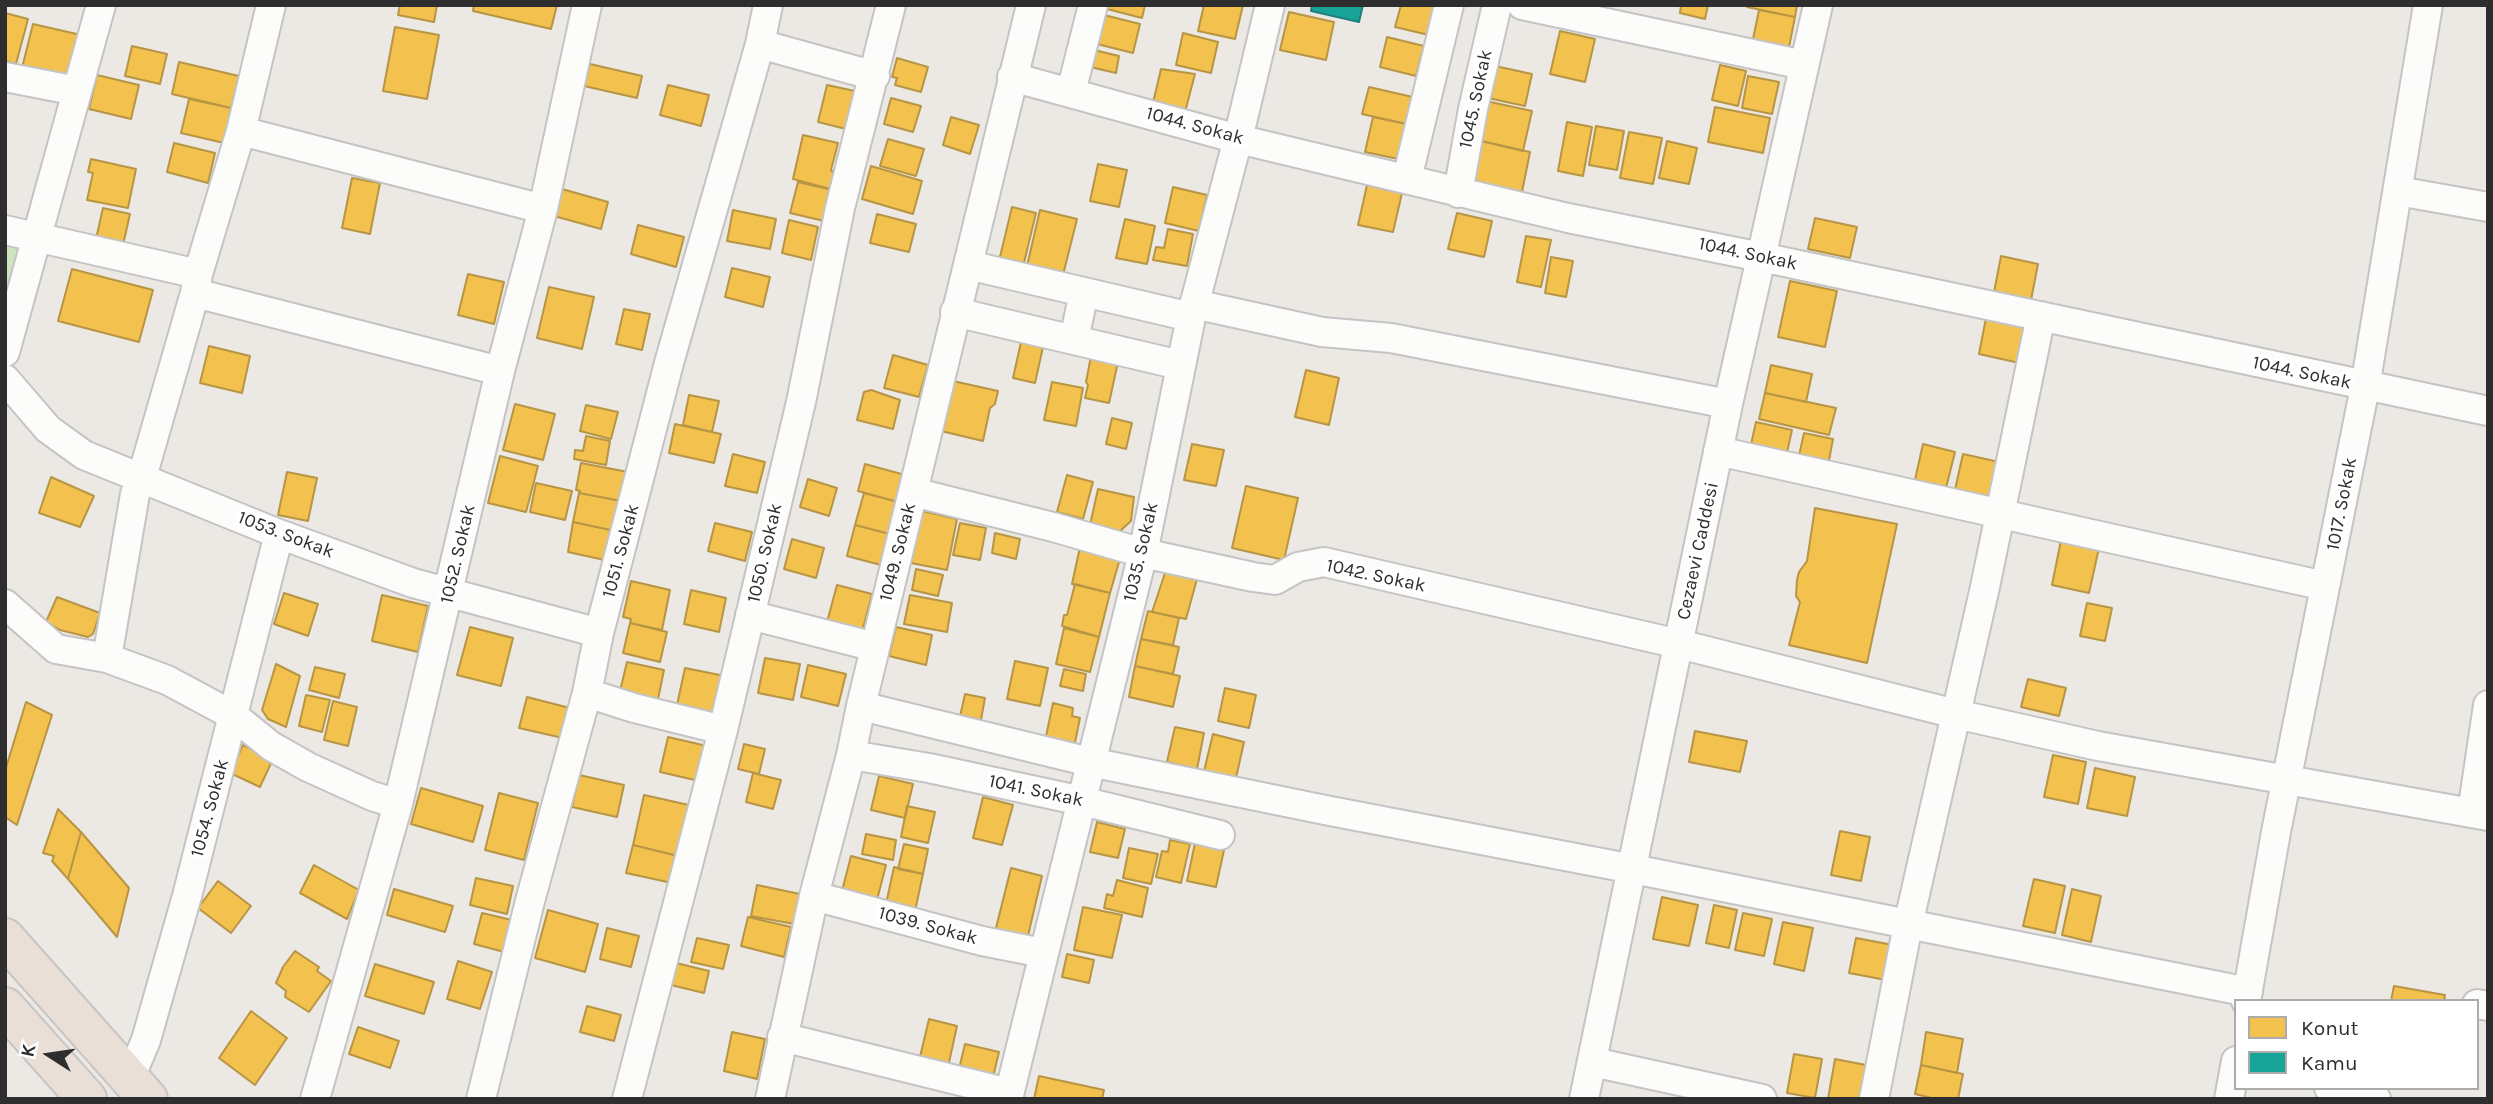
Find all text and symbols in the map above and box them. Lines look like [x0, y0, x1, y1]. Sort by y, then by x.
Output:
street label: 1045. Sokak [1454, 47, 1498, 151]
street label: 1044. Sokak [1144, 102, 1246, 150]
street label: 1044. Sokak [1697, 232, 1799, 276]
street label: 1044. Sokak [2251, 351, 2353, 395]
street label: 1017. Sokak [2322, 455, 2362, 553]
street label: Cezaevi Caddesi [1672, 480, 1724, 622]
street label: 1049. Sokak [875, 500, 921, 604]
street label: 1035. Sokak [1119, 500, 1163, 604]
street label: 1050. Sokak [743, 501, 787, 605]
street label: 1052. Sokak [436, 502, 480, 606]
street label: 1051. Sokak [598, 502, 644, 600]
street label: 1053. Sokak [235, 506, 337, 564]
street label: 1042. Sokak [1324, 554, 1428, 598]
street label: 1054. Sokak [186, 756, 234, 860]
street label: 1041. Sokak [987, 770, 1085, 812]
street label: 1039. Sokak [876, 902, 980, 950]
legend [2234, 999, 2479, 1090]
text: Konut [2301, 1016, 2359, 1040]
north arrow [14, 1020, 84, 1090]
text: K [16, 1042, 41, 1059]
text: Kamu [2301, 1051, 2358, 1075]

